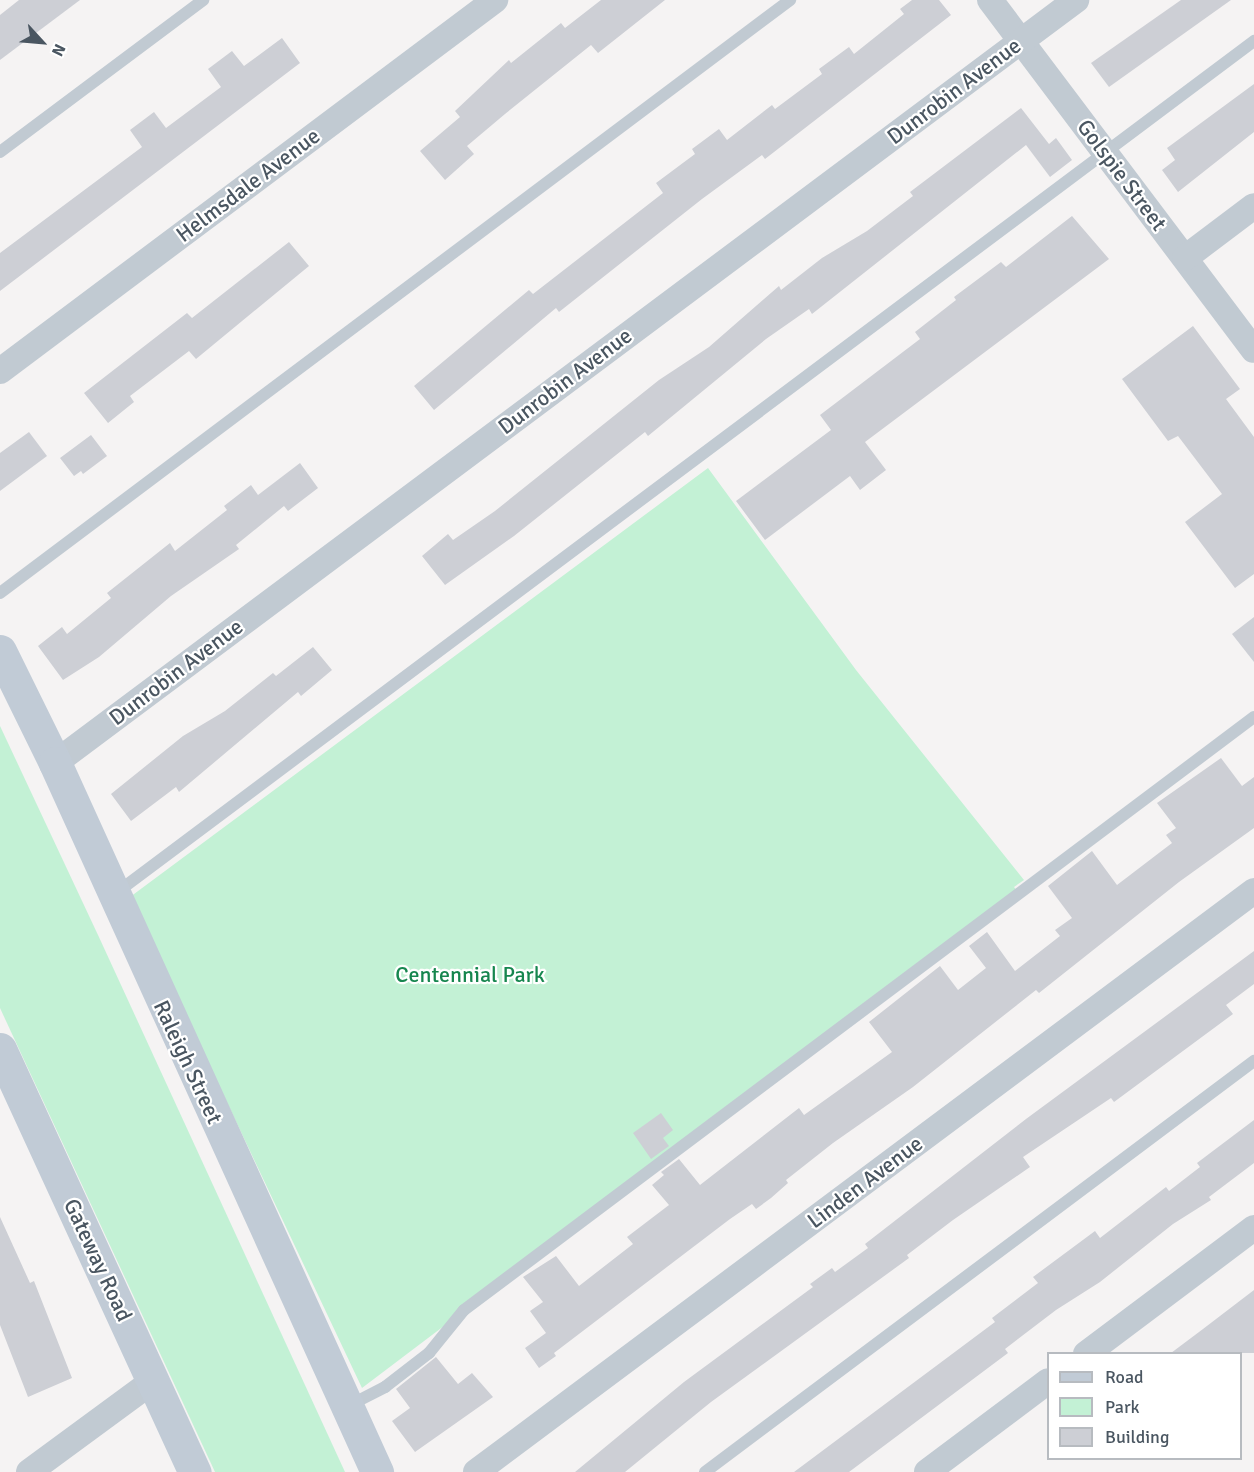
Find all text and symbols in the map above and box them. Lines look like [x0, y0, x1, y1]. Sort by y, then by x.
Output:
north arrow [12, 12, 72, 72]
street label: Dunrobin Avenue [882, 32, 1026, 150]
text: N [47, 40, 70, 59]
street label: Golspie Street [1072, 114, 1172, 236]
street label: Helmsdale Avenue [171, 122, 325, 248]
street label: Dunrobin Avenue [493, 322, 637, 440]
street label: Dunrobin Avenue [104, 613, 248, 731]
park label: Centennial Park [395, 962, 545, 988]
street label: Raleigh Street [148, 996, 228, 1128]
street label: Linden Avenue [802, 1130, 928, 1234]
street label: Gateway Road [58, 1195, 138, 1325]
legend [1047, 1352, 1242, 1460]
text: Road [1105, 1366, 1144, 1388]
text: Park [1105, 1396, 1140, 1418]
text: Building [1105, 1426, 1169, 1448]

